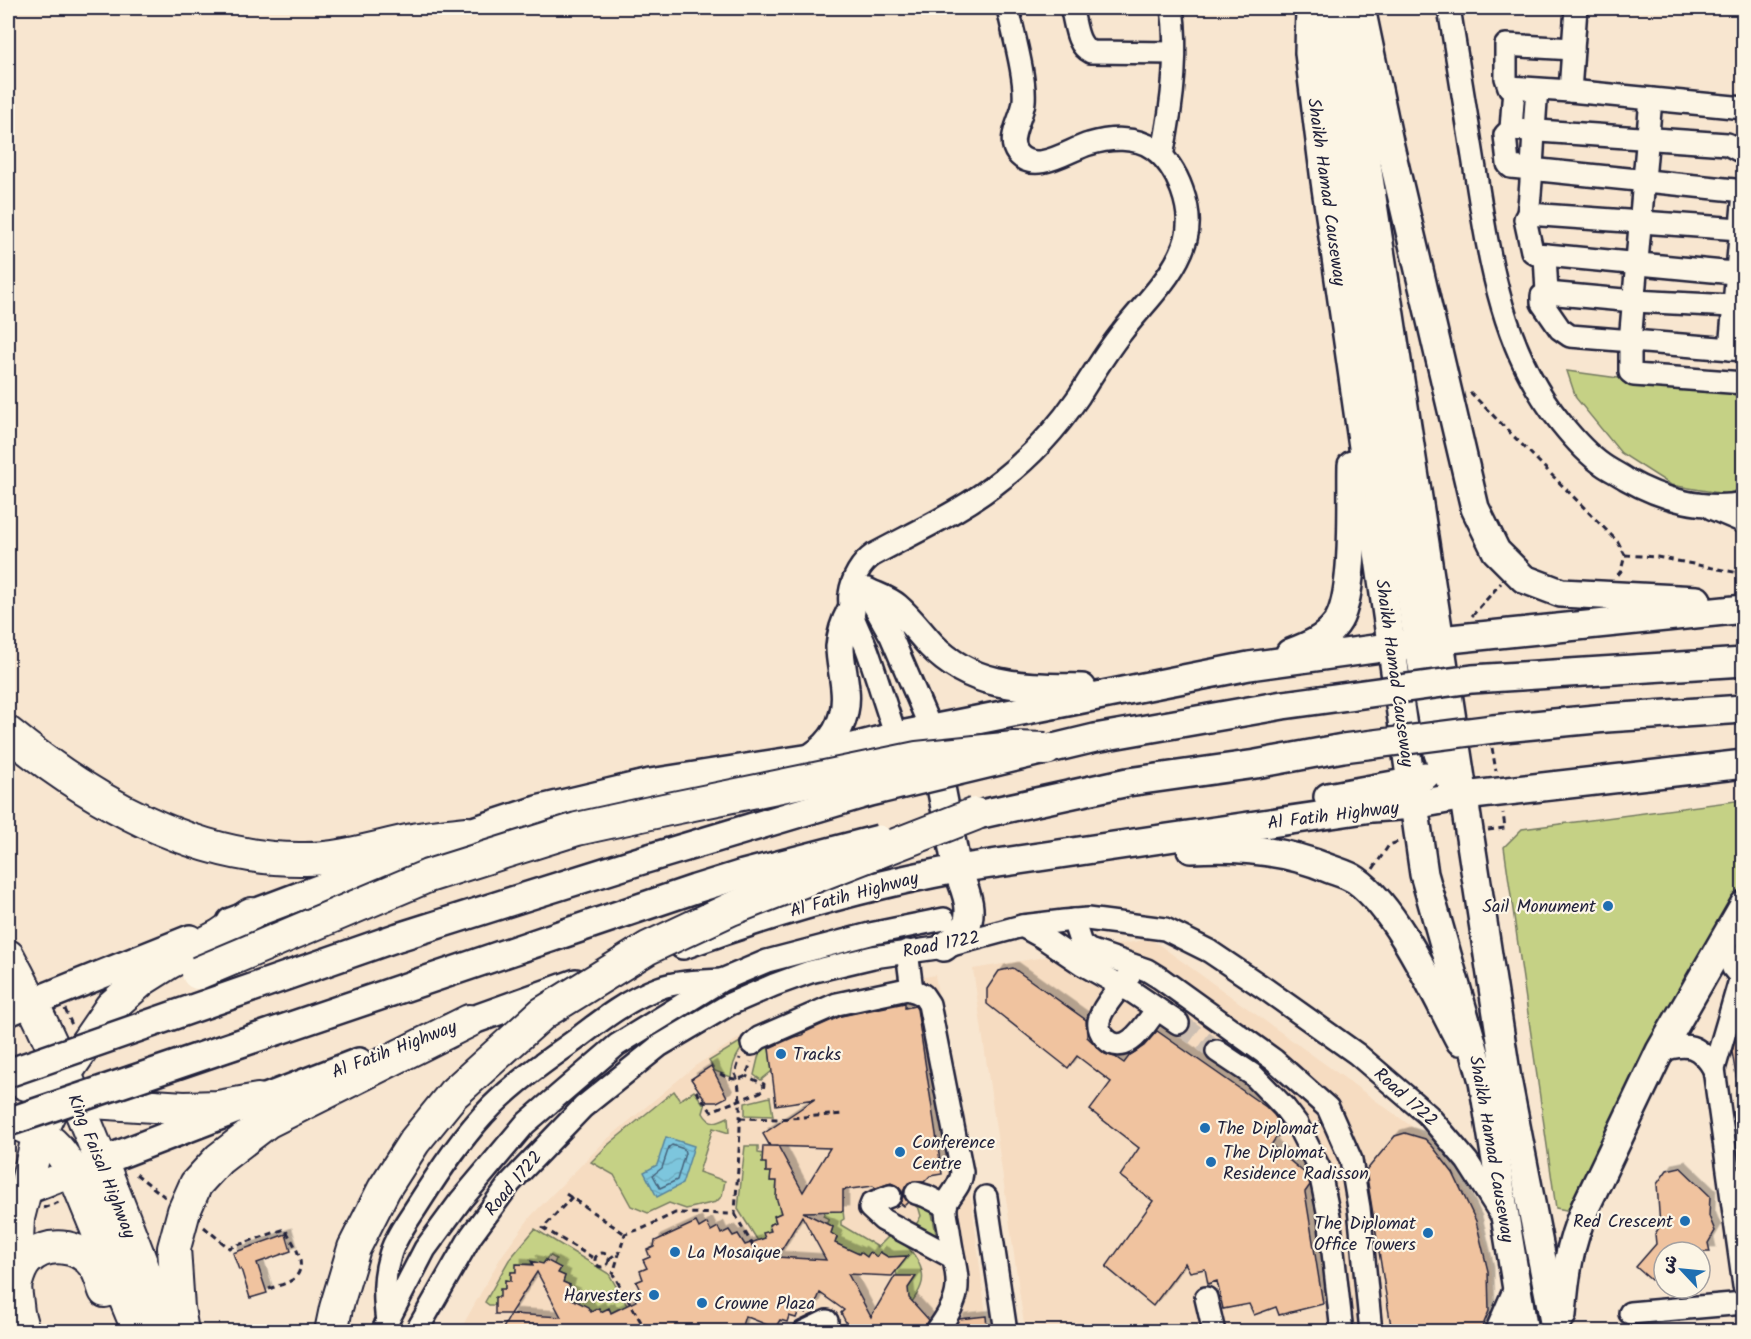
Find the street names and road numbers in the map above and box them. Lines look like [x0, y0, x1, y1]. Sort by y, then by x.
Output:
street label: Shaikh Hamad Causeway [1298, 96, 1353, 289]
street label: Shaikh Hamad Causeway [1366, 577, 1421, 770]
street label: Al Fatih Highway [1266, 794, 1401, 839]
street label: Al Fatih Highway [787, 864, 922, 927]
street label: Road 1722 [900, 924, 982, 967]
street label: Al Fatih Highway [328, 1013, 462, 1088]
street label: Shaikh Hamad Causeway [1460, 1054, 1521, 1246]
street label: Road 1722 [1366, 1061, 1444, 1135]
street label: King Faisal Highway [58, 1090, 143, 1244]
street label: Road 1722 [478, 1145, 550, 1223]

